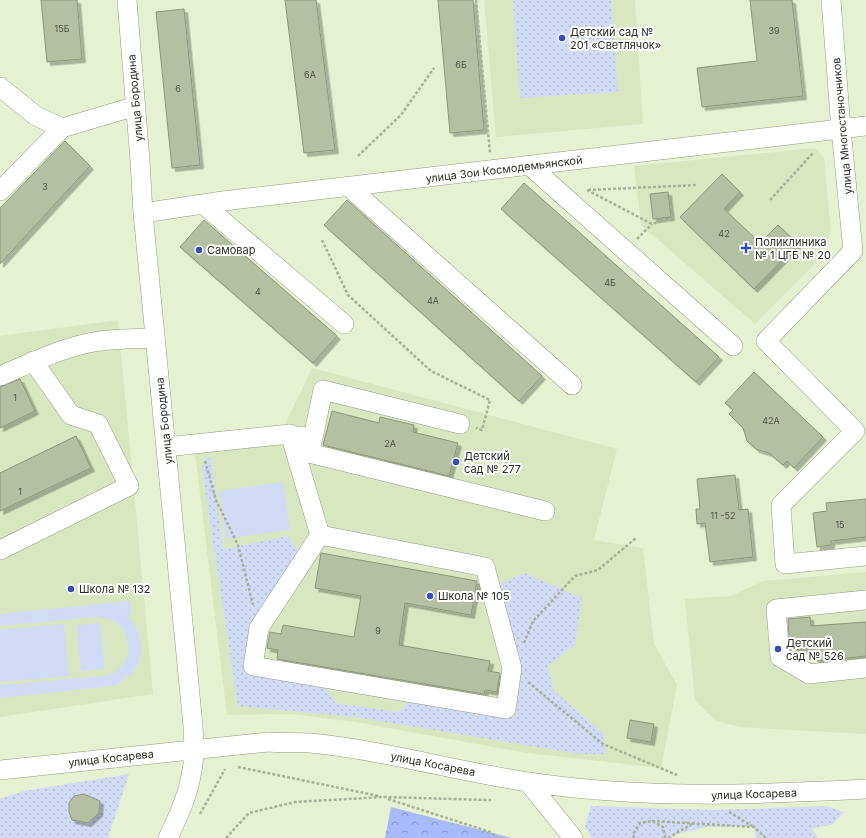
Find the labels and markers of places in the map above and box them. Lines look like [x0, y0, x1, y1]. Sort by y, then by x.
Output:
place label: Детский сад № 201 «Светлячок» [570, 25, 661, 52]
marker: Детский сад № 201 «Светлячок» [557, 33, 567, 43]
place label: Поликлиника № 1 ЦГБ № 20 [755, 235, 831, 262]
marker: Поликлиника № 1 ЦГБ № 20 [740, 242, 752, 254]
place label: Самовар [207, 243, 256, 257]
marker: Самовар [194, 245, 204, 255]
place label: Детcкий сад № 277 [464, 449, 521, 476]
marker: Детcкий сад № 277 [451, 457, 461, 467]
place label: Школа № 132 [79, 582, 151, 596]
marker: Школа № 132 [66, 584, 76, 594]
place label: Школа № 105 [438, 589, 510, 603]
marker: Школа № 105 [425, 591, 435, 601]
place label: Детcкий сад № 526 [786, 636, 844, 663]
marker: Детcкий сад № 526 [773, 644, 783, 654]

